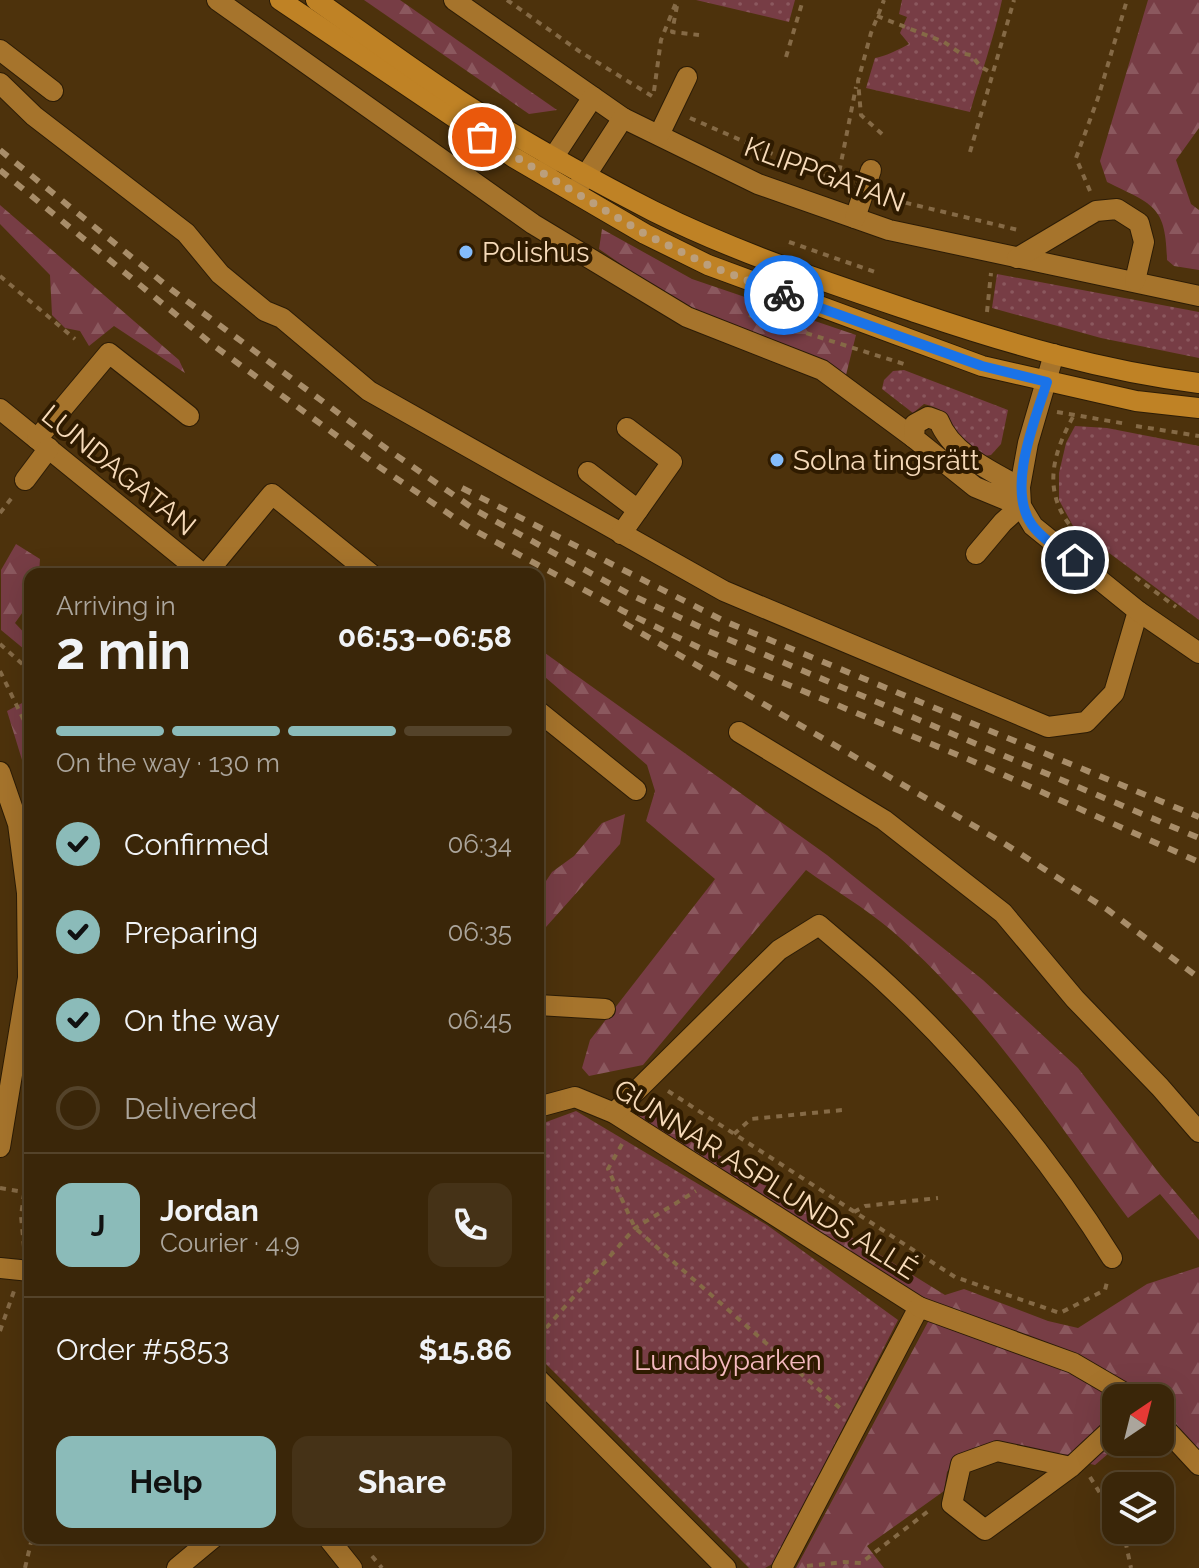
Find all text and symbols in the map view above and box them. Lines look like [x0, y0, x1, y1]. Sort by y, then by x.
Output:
pin [448, 103, 516, 171]
icon: bag [460, 115, 504, 159]
street label: KLIPPGATAN [740, 130, 910, 219]
place label: Polishus [482, 236, 590, 269]
marker: Polishus [457, 243, 475, 261]
courier [744, 255, 824, 335]
icon: bike [762, 273, 806, 317]
street label: LUNDAGATAN [35, 398, 202, 543]
place label: Solna tingsrätt [793, 444, 980, 477]
marker: Solna tingsrätt [768, 451, 786, 469]
pin [1041, 526, 1109, 594]
icon: home [1053, 538, 1097, 582]
text: Arriving in [56, 591, 176, 621]
text: 06:53–06:58 [338, 619, 512, 654]
text: 2 min [56, 620, 191, 681]
text: On the way · 130 m [56, 748, 280, 778]
icon: check [56, 822, 100, 866]
text: Confirmed [124, 827, 269, 862]
text: 06:34 [447, 829, 512, 859]
icon: check [56, 910, 100, 954]
text: Preparing [124, 915, 258, 950]
text: 06:35 [447, 917, 512, 947]
icon: check [56, 998, 100, 1042]
text: On the way [124, 1003, 280, 1038]
text: 06:45 [447, 1005, 512, 1035]
street label: GUNNAR ASPLUNDS ALLÉ [608, 1072, 923, 1286]
text: Delivered [124, 1091, 257, 1126]
button: phone [428, 1183, 512, 1267]
text: Jordan [160, 1193, 259, 1228]
text: J [91, 1208, 105, 1243]
text: Courier · 4.9 [160, 1228, 300, 1258]
text: Order #5853 [56, 1332, 229, 1367]
text: $15.86 [418, 1332, 512, 1367]
park label: Lundbyparken [634, 1344, 822, 1377]
north arrow [1102, 1384, 1174, 1456]
map controls [1102, 1384, 1174, 1544]
button: Help [56, 1436, 276, 1528]
button: Share [292, 1436, 512, 1528]
button: layers [1102, 1472, 1174, 1544]

